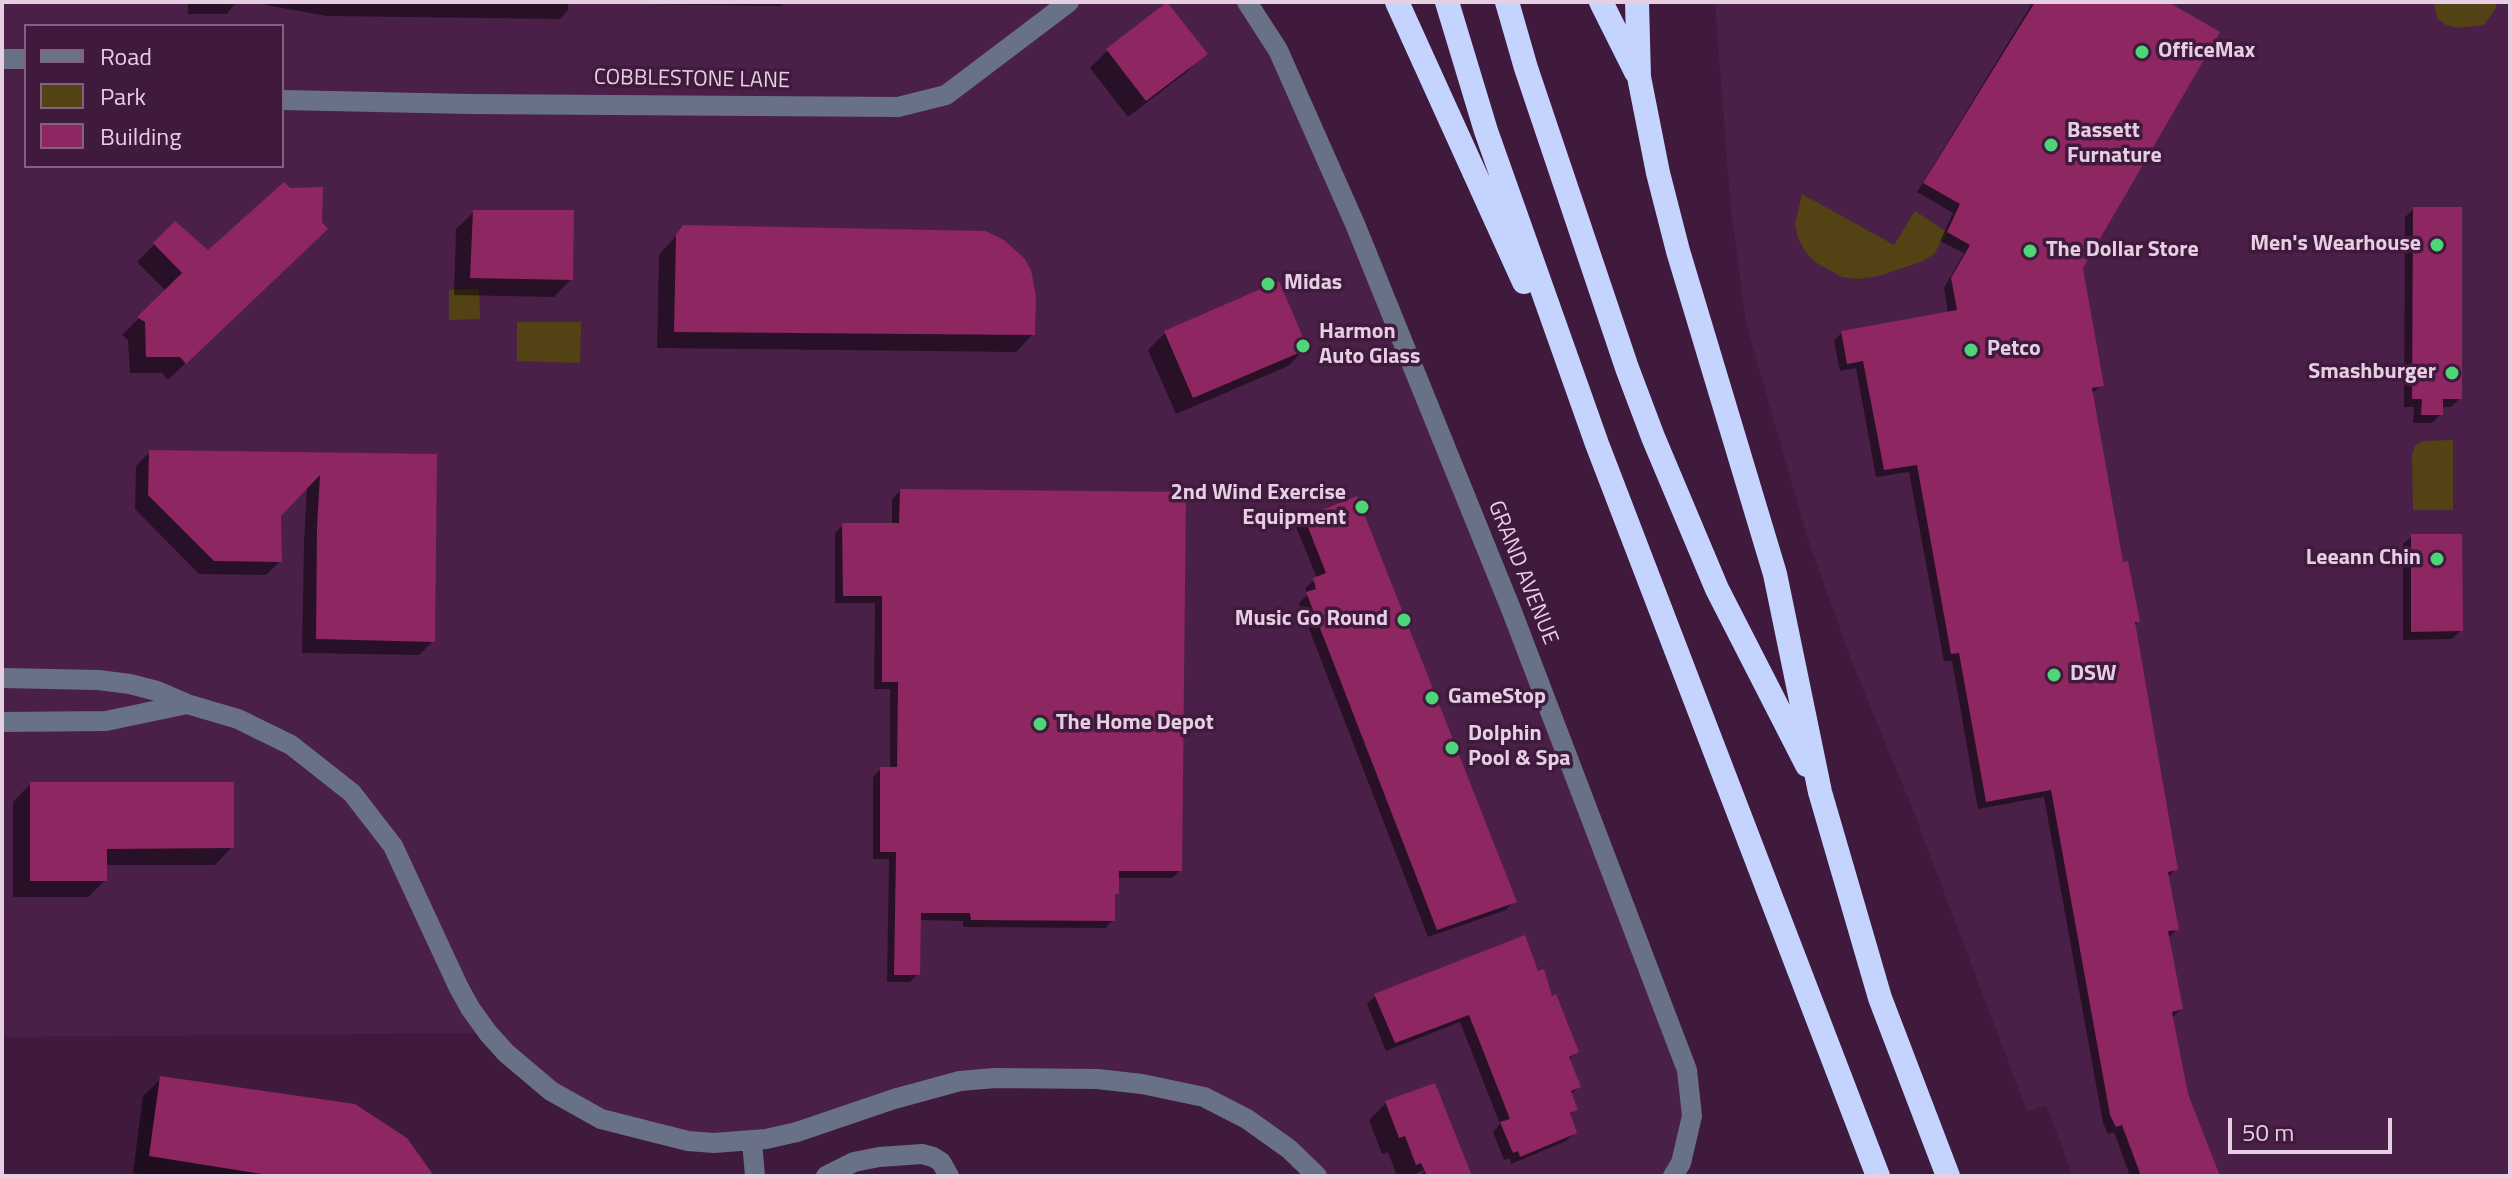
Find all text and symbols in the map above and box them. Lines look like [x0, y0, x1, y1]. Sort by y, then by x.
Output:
legend [24, 24, 284, 168]
text: Road [100, 38, 152, 74]
place label: OfficeMax [2158, 39, 2255, 65]
marker: OfficeMax [2133, 43, 2151, 61]
street label: COBBLESTONE LANE [594, 65, 790, 95]
text: Park [100, 78, 146, 114]
text: Building [100, 118, 182, 154]
place label: Bassett Furnature [2067, 119, 2162, 170]
marker: Bassett Furnature [2042, 136, 2060, 154]
place label: Men's Wearhouse [2250, 232, 2421, 258]
marker: Men's Wearhouse [2428, 236, 2446, 254]
place label: The Dollar Store [2046, 238, 2199, 264]
marker: The Dollar Store [2021, 242, 2039, 260]
place label: Midas [1284, 271, 1342, 297]
marker: Midas [1259, 275, 1277, 293]
place label: Harmon Auto Glass [1319, 320, 1420, 372]
marker: Harmon Auto Glass [1294, 337, 1312, 355]
place label: Petco [1987, 337, 2041, 363]
marker: Petco [1962, 341, 1980, 359]
place label: Smashburger [2308, 360, 2436, 386]
marker: Smashburger [2443, 364, 2461, 382]
place label: 2nd Wind Exercise Equipment [1170, 481, 1346, 532]
street label: GRAND AVENUE [1481, 497, 1563, 649]
marker: 2nd Wind Exercise Equipment [1353, 498, 1371, 516]
place label: Leeann Chin [2306, 546, 2421, 572]
marker: Leeann Chin [2428, 550, 2446, 568]
place label: Music Go Round [1235, 607, 1388, 633]
marker: Music Go Round [1395, 611, 1413, 629]
place label: DSW [2070, 662, 2116, 688]
marker: DSW [2045, 666, 2063, 684]
place label: GameStop [1448, 685, 1546, 711]
marker: GameStop [1423, 689, 1441, 707]
place label: The Home Depot [1056, 711, 1214, 737]
marker: The Home Depot [1031, 715, 1049, 733]
place label: Dolphin Pool & Spa [1468, 722, 1571, 774]
marker: Dolphin Pool & Spa [1443, 739, 1461, 757]
scale bar [2232, 1102, 2396, 1152]
text: 50 m [2242, 1114, 2294, 1150]

